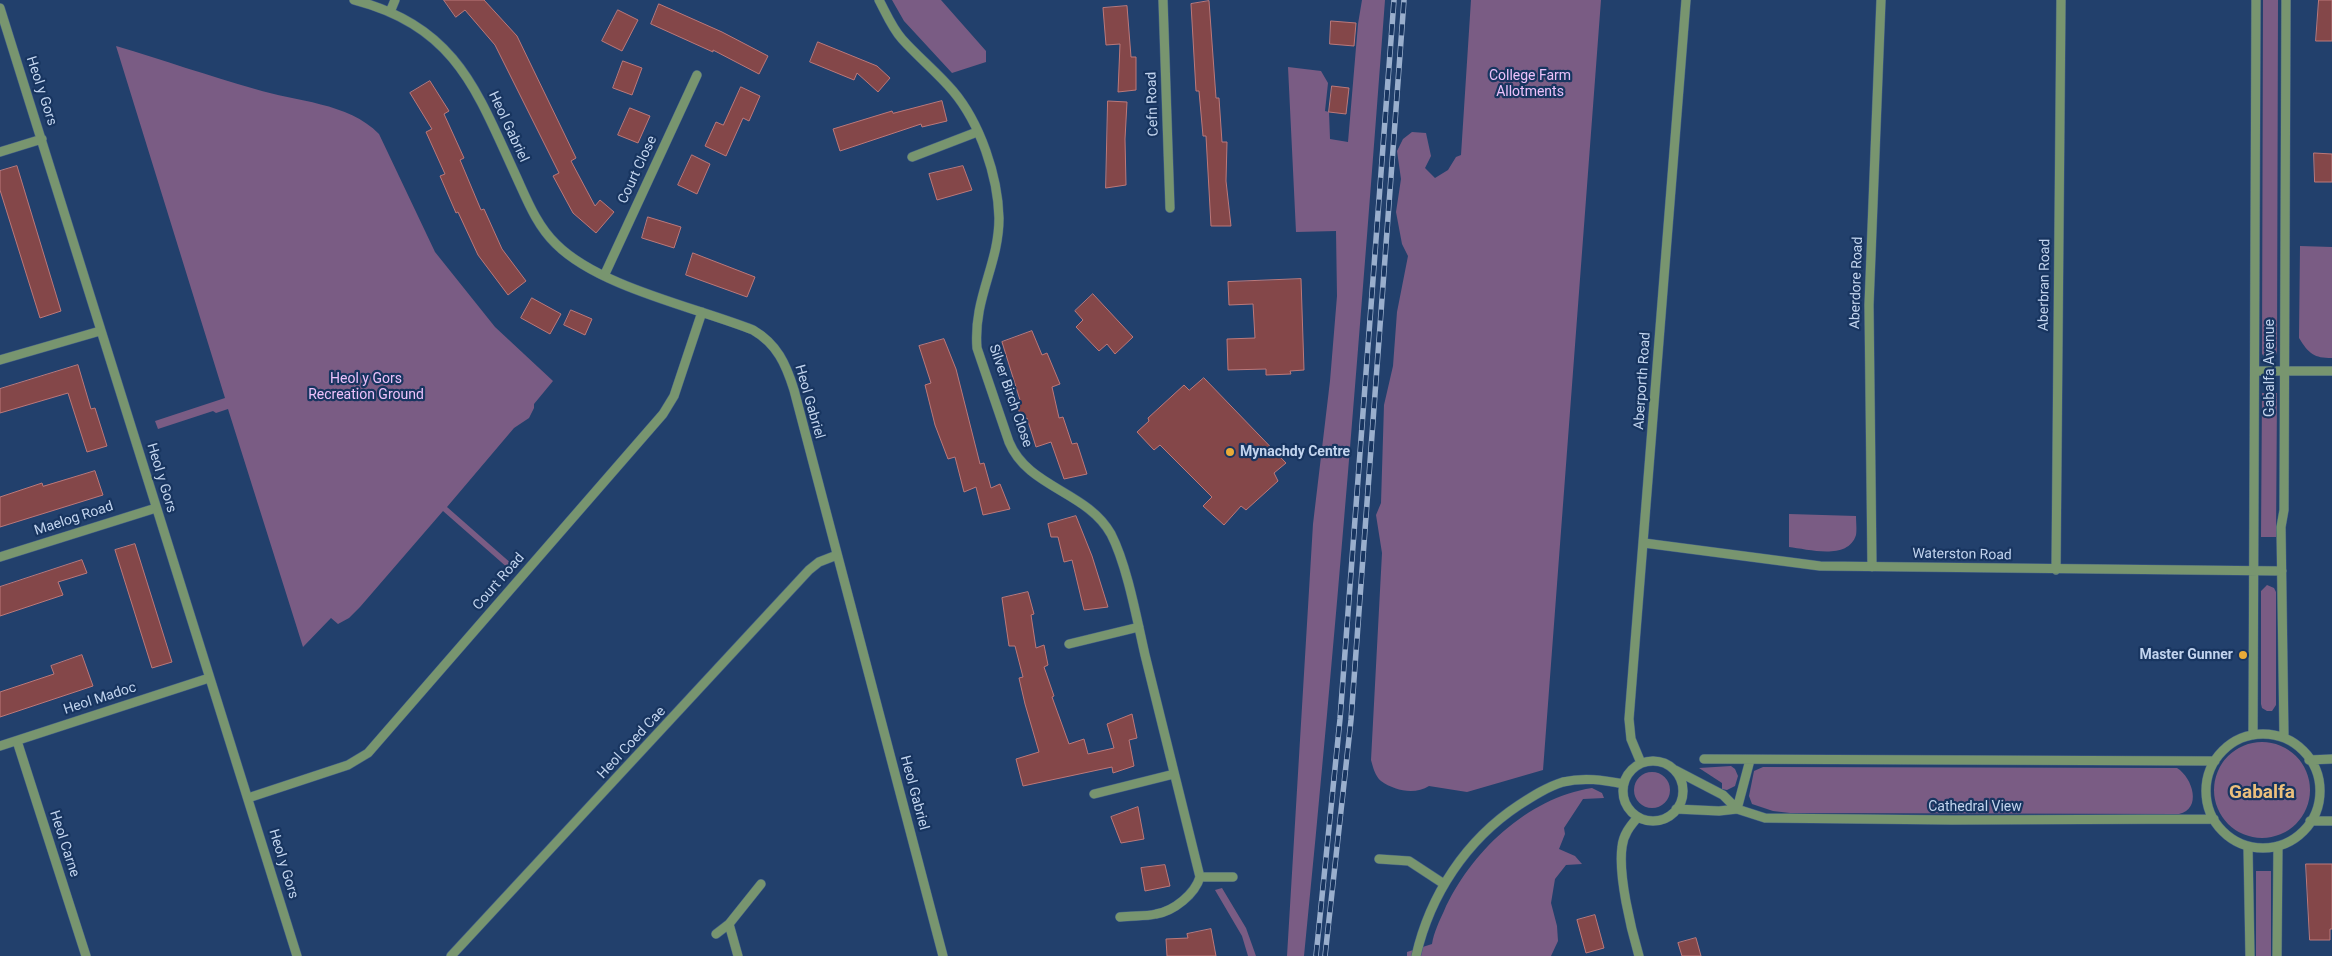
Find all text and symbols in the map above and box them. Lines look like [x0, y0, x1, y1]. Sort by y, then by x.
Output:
street label: Heol y Gors [22, 54, 60, 128]
park label: College Farm Allotments [1489, 68, 1571, 100]
street label: Cefn Road [1143, 71, 1163, 137]
street label: Heol Gabriel [484, 89, 532, 165]
street label: Court Close [615, 133, 661, 207]
street label: Aberdore Road [1847, 236, 1867, 330]
street label: Aberbran Road [2036, 239, 2054, 331]
street label: Gabalfa Avenue [2262, 319, 2278, 417]
street label: Aberporth Road [1631, 332, 1655, 430]
street label: Silver Birch Close [985, 342, 1035, 450]
street label: Heol Gabriel [790, 363, 828, 441]
park label: Heol y Gors Recreation Ground [308, 371, 424, 404]
street label: Heol y Gors [142, 441, 180, 515]
place label: Mynachdy Centre [1240, 444, 1350, 460]
marker: Mynachdy Centre [1224, 446, 1236, 458]
street label: Maelog Road [32, 498, 116, 540]
street label: Waterston Road [1912, 546, 2012, 564]
street label: Court Road [470, 550, 528, 614]
place label: Master Gunner [2139, 647, 2233, 663]
marker: Master Gunner [2237, 649, 2249, 661]
street label: Heol Madoc [62, 679, 138, 719]
street label: Heol Coed Cae [594, 704, 670, 782]
street label: Heol Gabriel [896, 754, 932, 832]
district label: Gabalfa [2229, 782, 2295, 804]
street label: Cathedral View [1928, 799, 2022, 815]
street label: Heol Carne [45, 809, 83, 879]
street label: Heol y Gors [264, 827, 302, 901]

